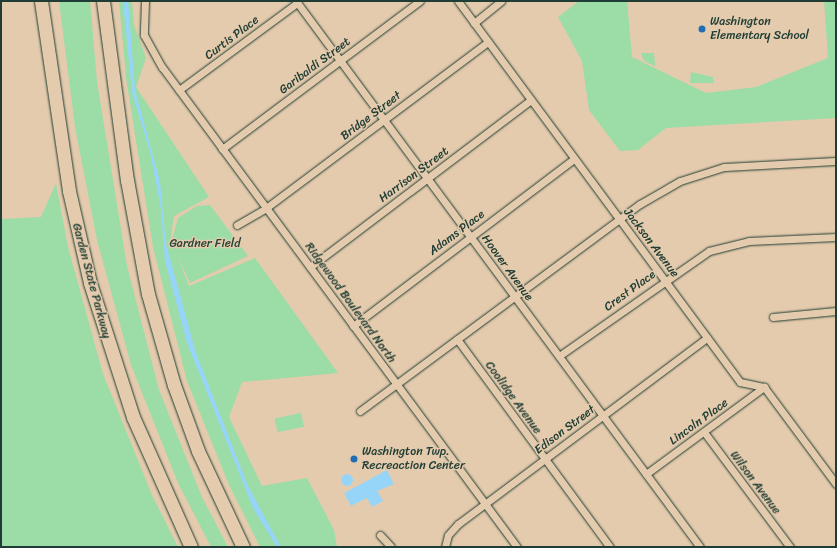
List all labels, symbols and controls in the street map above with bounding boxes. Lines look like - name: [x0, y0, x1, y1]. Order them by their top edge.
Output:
- street label: Curtis Place: [202, 13, 262, 63]
- place label: Washington Elementary School: [710, 15, 809, 43]
- marker: Washington Elementary School: [697, 24, 707, 34]
- street label: Garibaldi Street: [277, 35, 353, 97]
- street label: Bridge Street: [338, 88, 404, 144]
- street label: Harrison Street: [377, 144, 451, 206]
- street label: Jackson Avenue: [620, 206, 682, 280]
- street label: Adams Place: [426, 207, 488, 259]
- street label: Garden State Parkway: [69, 222, 113, 340]
- street label: Hoover Avenue: [478, 232, 536, 304]
- park label: Gardner Field: [169, 237, 241, 251]
- street label: Ridgewood Boulevard North: [302, 240, 398, 366]
- street label: Crest Place: [601, 267, 659, 315]
- street label: Coolidge Avenue: [482, 359, 544, 437]
- street label: Lincoln Place: [667, 396, 731, 448]
- street label: Edison Street: [532, 402, 598, 458]
- place label: Washington Twp. Recreaction Center: [362, 445, 465, 473]
- street label: Wilson Avenue: [727, 449, 783, 517]
- marker: Washington Twp. Recreaction Center: [349, 454, 359, 464]

